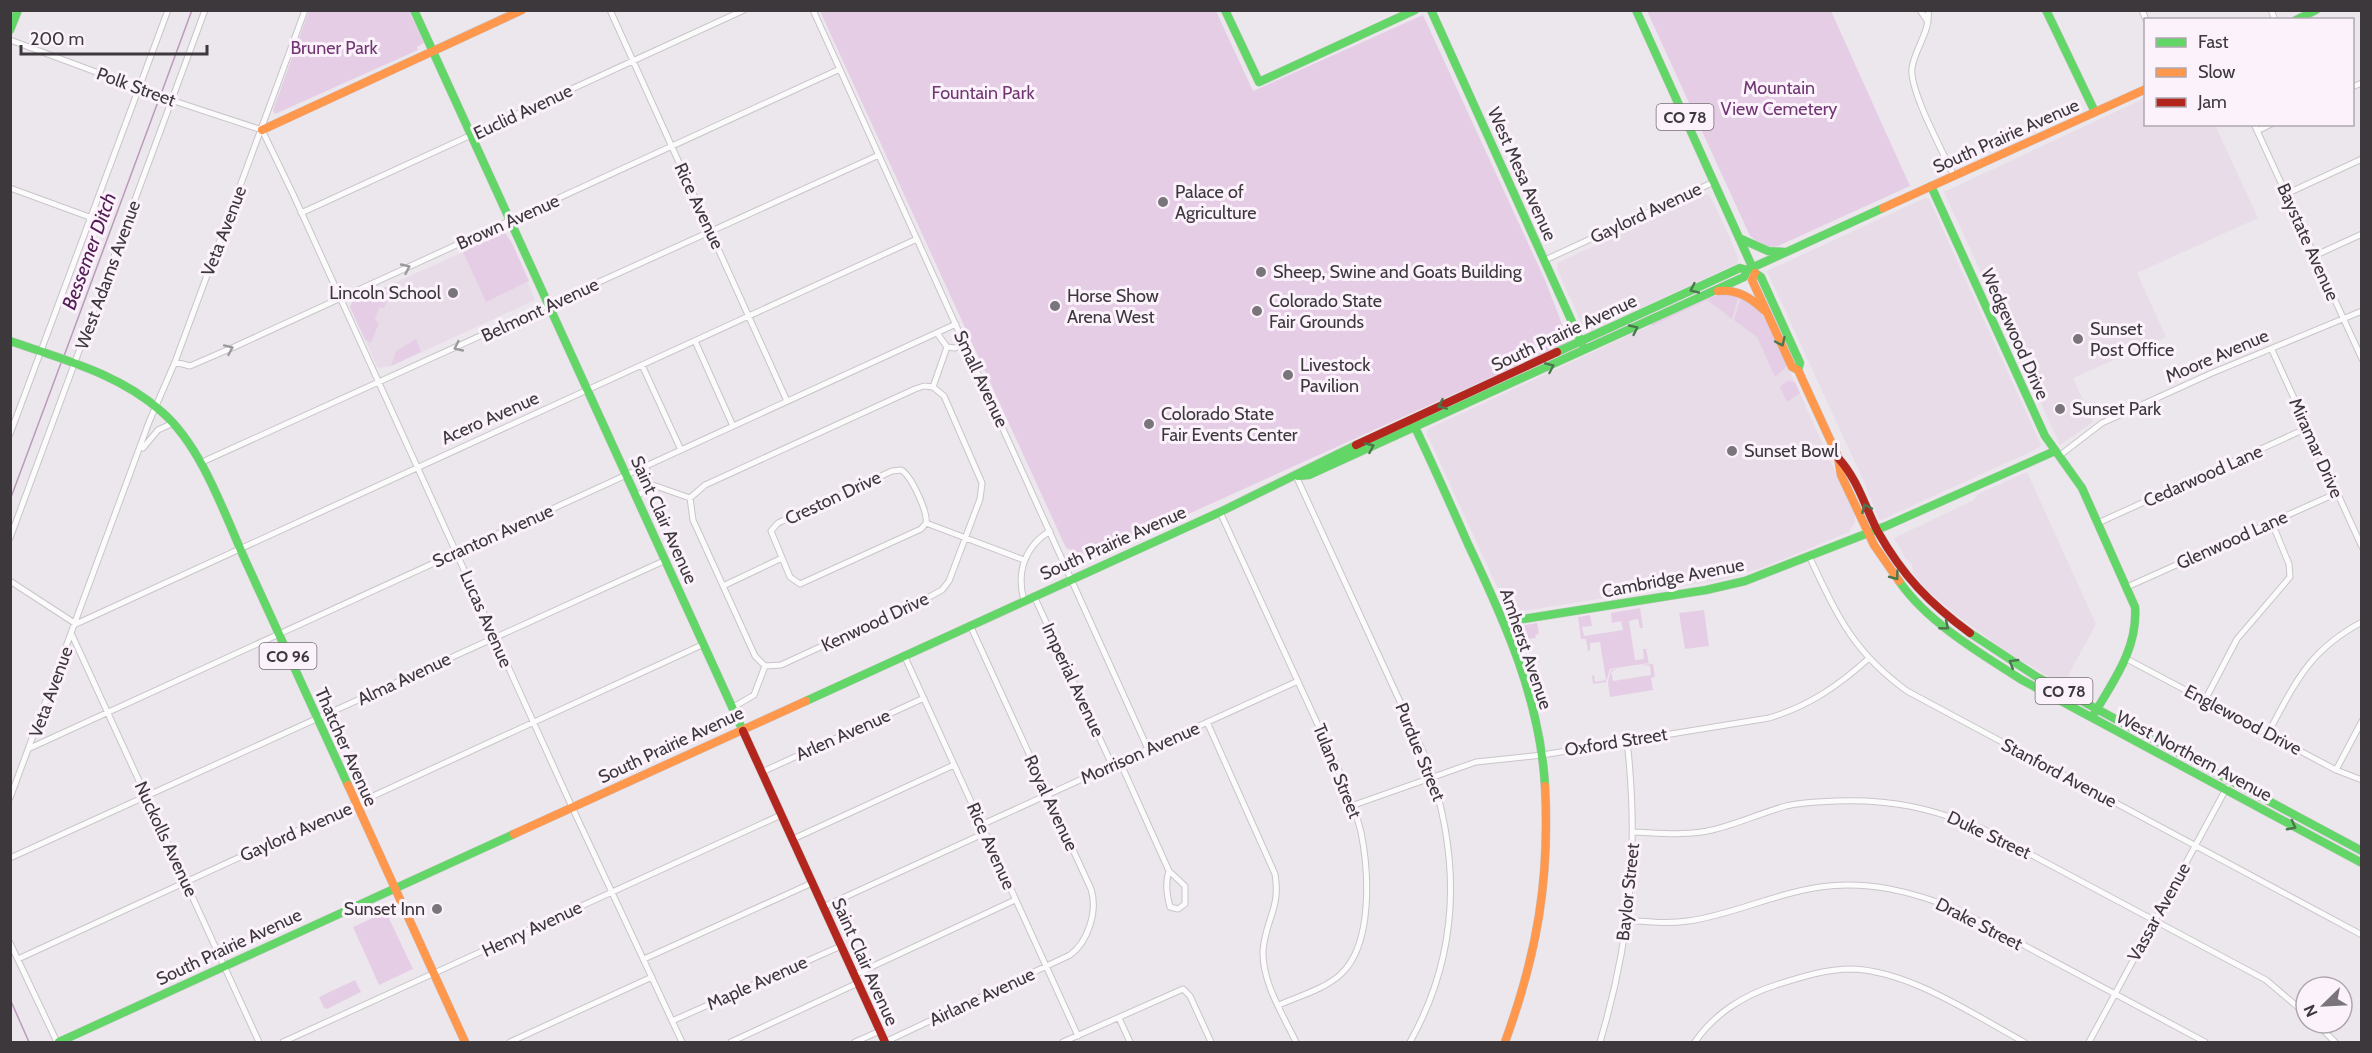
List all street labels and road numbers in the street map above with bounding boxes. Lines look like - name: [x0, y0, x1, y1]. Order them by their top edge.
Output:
- street label: Polk Street: [93, 63, 179, 111]
- street label: Euclid Avenue: [470, 80, 576, 144]
- street label: South Prairie Avenue: [1929, 94, 2083, 178]
- street label: West Mesa Avenue: [1483, 104, 1561, 244]
- road number: CO 78: [1656, 104, 1714, 130]
- street label: Rice Avenue: [669, 159, 729, 253]
- street label: Gaylord Avenue: [1587, 178, 1705, 248]
- street label: Baystate Avenue: [2272, 180, 2344, 304]
- street label: Veta Avenue: [197, 183, 251, 279]
- street label: Brown Avenue: [453, 190, 563, 254]
- street label: West Adams Avenue: [71, 197, 145, 353]
- street label: Wedgewood Drive: [1976, 265, 2054, 403]
- street label: Belmont Avenue: [478, 273, 602, 347]
- street label: South Prairie Avenue: [1488, 290, 1640, 376]
- street label: Moore Avenue: [2162, 324, 2272, 388]
- street label: Small Avenue: [949, 327, 1013, 431]
- street label: Acero Avenue: [438, 387, 542, 449]
- street label: Miramar Drive: [2284, 395, 2348, 501]
- street label: Cedarwood Lane: [2140, 440, 2266, 512]
- street label: Saint Clair Avenue: [626, 453, 702, 587]
- street label: Creston Drive: [781, 466, 885, 530]
- street label: Scranton Avenue: [429, 500, 557, 572]
- street label: South Prairie Avenue: [1036, 501, 1190, 585]
- street label: Glenwood Lane: [2173, 506, 2291, 574]
- street label: Cambridge Avenue: [1600, 553, 1746, 603]
- street label: Lucas Avenue: [455, 567, 517, 671]
- street label: Amherst Avenue: [1495, 586, 1557, 712]
- street label: Kenwood Drive: [818, 588, 932, 656]
- street label: Imperial Avenue: [1037, 620, 1109, 740]
- road number: CO 96: [260, 643, 316, 669]
- street label: Veta Avenue: [24, 644, 78, 740]
- street label: Alma Avenue: [354, 648, 454, 710]
- road number: CO 78: [2036, 678, 2092, 704]
- street label: Englewood Drive: [2181, 680, 2305, 760]
- street label: Thatcher Avenue: [310, 684, 382, 810]
- street label: Purdue Street: [1390, 700, 1450, 804]
- street label: South Prairie Avenue: [595, 702, 747, 788]
- street label: Arlen Avenue: [792, 704, 894, 766]
- street label: West Northern Avenue: [2112, 706, 2276, 806]
- street label: Morrison Avenue: [1077, 717, 1203, 789]
- street label: Tulane Street: [1308, 721, 1366, 821]
- street label: Oxford Street: [1563, 723, 1669, 761]
- street label: Stanford Avenue: [1998, 733, 2120, 813]
- street label: Royal Avenue: [1019, 752, 1083, 854]
- street label: Nuckolls Avenue: [130, 778, 202, 900]
- street label: Gaylord Avenue: [237, 798, 355, 866]
- street label: Rice Avenue: [962, 799, 1020, 893]
- street label: Duke Street: [1944, 806, 2034, 864]
- street label: Baylor Street: [1612, 842, 1644, 942]
- street label: Vassar Avenue: [2123, 859, 2195, 965]
- street label: Drake Street: [1932, 893, 2026, 955]
- street label: Saint Clair Avenue: [827, 895, 903, 1029]
- street label: Henry Avenue: [479, 896, 585, 962]
- street label: South Prairie Avenue: [153, 904, 305, 990]
- street label: Maple Avenue: [703, 951, 811, 1015]
- street label: Airlane Avenue: [926, 963, 1038, 1031]

